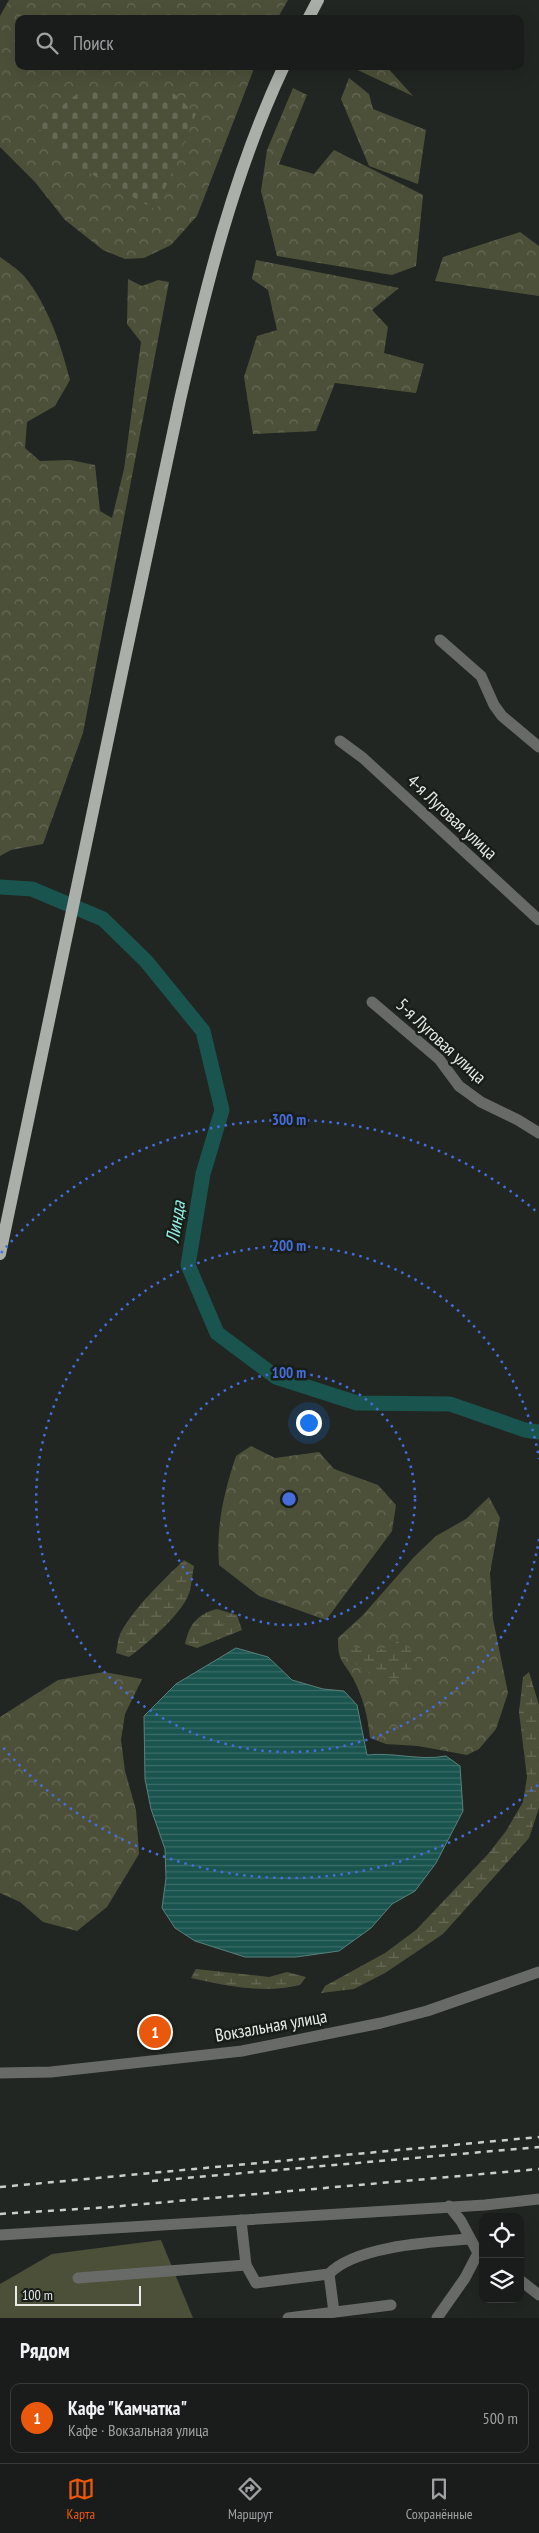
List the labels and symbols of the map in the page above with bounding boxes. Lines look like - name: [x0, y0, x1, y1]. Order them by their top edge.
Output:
- street label: 4-я Луговая улица: [402, 769, 502, 864]
- street label: 5-я Луговая улица: [391, 993, 491, 1088]
- text: 300 m: [272, 1110, 306, 1129]
- water label: Линда: [160, 1198, 190, 1246]
- text: 200 m: [272, 1236, 306, 1255]
- text: 100 m: [272, 1363, 306, 1382]
- your location: [296, 1410, 322, 1436]
- centre of rings: [280, 1490, 298, 1508]
- street label: Вокзальная улица: [213, 2004, 329, 2047]
- pin: 1: [139, 2013, 171, 2051]
- scale bar: [15, 2283, 141, 2306]

